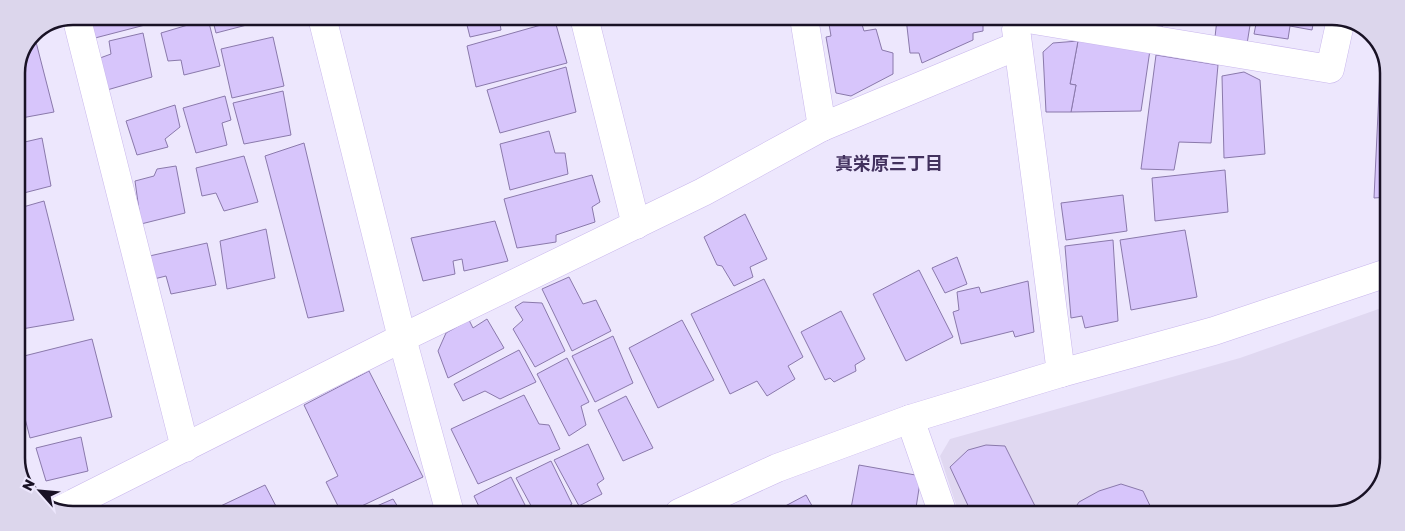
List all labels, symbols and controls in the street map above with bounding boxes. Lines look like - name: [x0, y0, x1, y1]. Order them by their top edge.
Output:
- district label: 真栄原三丁目: [835, 152, 943, 174]
- north arrow: [15, 466, 65, 516]
- text: N: [18, 476, 38, 493]

